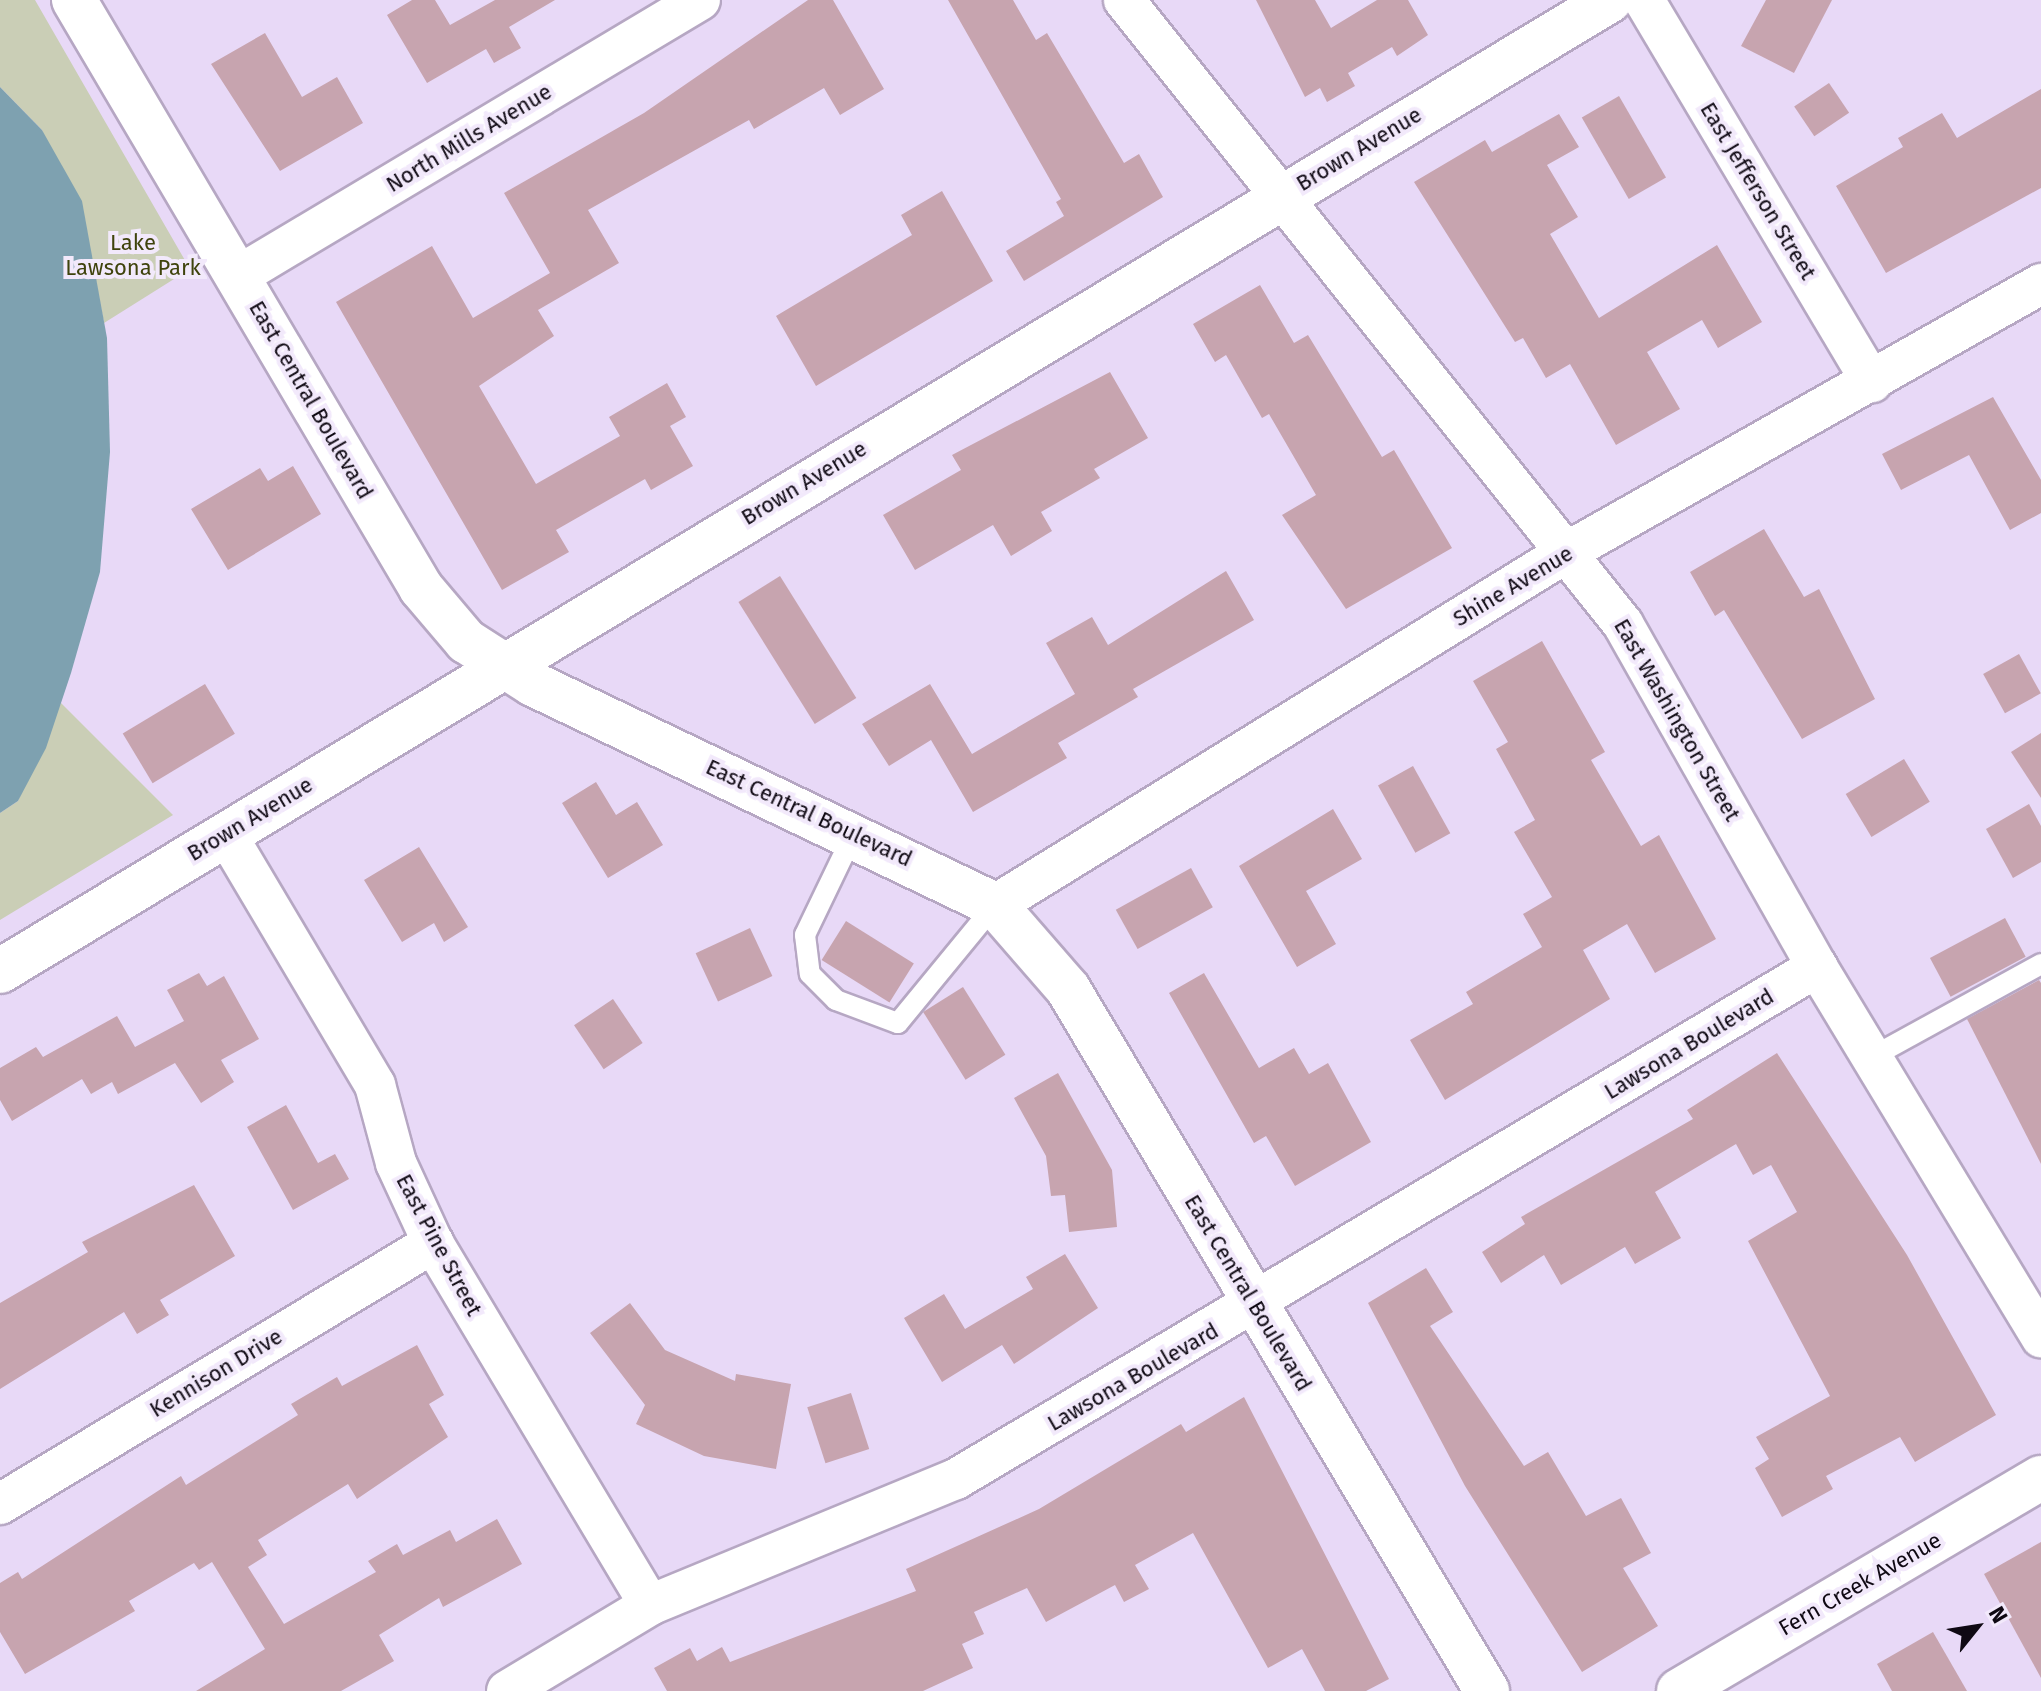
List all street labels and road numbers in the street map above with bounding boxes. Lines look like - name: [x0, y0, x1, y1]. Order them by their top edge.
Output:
- street label: North Mills Avenue: [381, 78, 557, 198]
- street label: East Jefferson Street: [1695, 98, 1821, 284]
- street label: Brown Avenue: [1292, 101, 1426, 197]
- street label: East Central Boulevard: [243, 296, 379, 504]
- street label: Brown Avenue: [737, 435, 871, 531]
- street label: Shine Avenue: [1448, 540, 1578, 632]
- street label: East Washington Street: [1608, 614, 1746, 826]
- street label: East Central Boulevard: [702, 754, 916, 872]
- street label: Brown Avenue: [183, 771, 317, 867]
- street label: Lawsona Boulevard: [1600, 983, 1778, 1105]
- street label: East Pine Street: [391, 1170, 487, 1320]
- street label: East Central Boulevard: [1179, 1190, 1317, 1396]
- street label: Lawsona Boulevard: [1043, 1317, 1223, 1437]
- street label: Kennison Drive: [145, 1323, 287, 1423]
- street label: Fern Creek Avenue: [1774, 1527, 1946, 1641]

